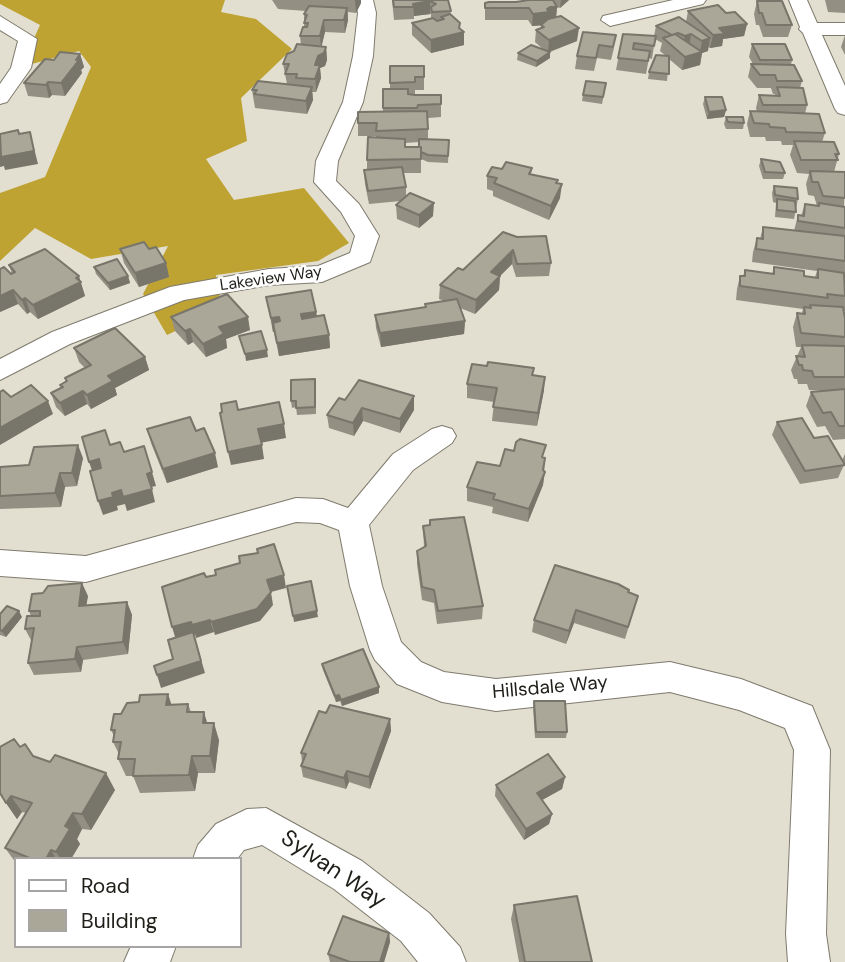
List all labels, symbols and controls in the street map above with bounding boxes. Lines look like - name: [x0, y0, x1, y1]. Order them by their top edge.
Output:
- street label: Lakeview Way: [219, 262, 323, 296]
- street label: Hillsdale Way: [491, 672, 609, 704]
- street label: Sylvan Way: [275, 825, 391, 915]
- legend: [14, 857, 242, 948]
- text: Road: [81, 872, 130, 900]
- text: Building: [81, 907, 157, 935]

